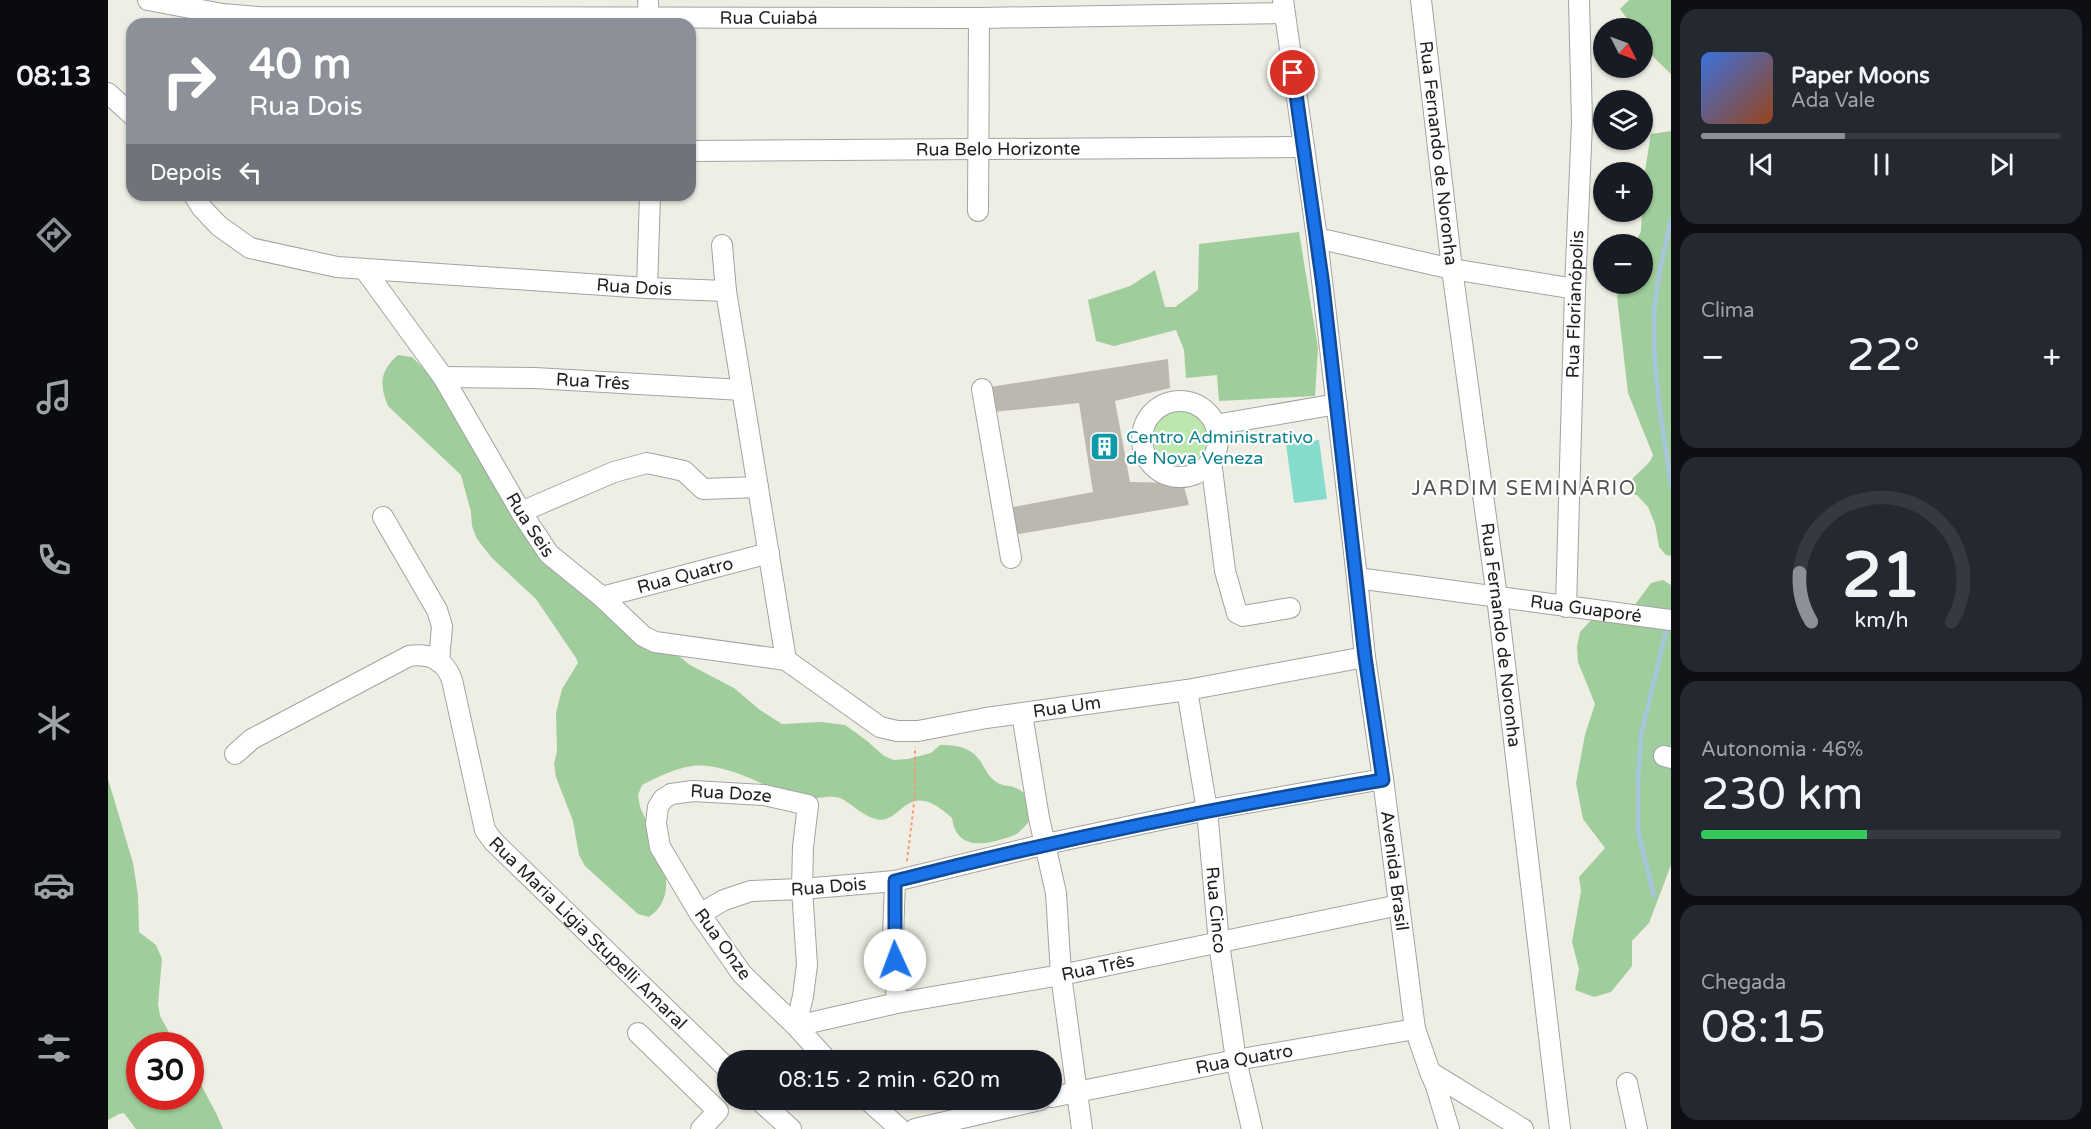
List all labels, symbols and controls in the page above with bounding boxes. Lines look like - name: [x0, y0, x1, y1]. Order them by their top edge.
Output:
- street label: Rua Cuiabá: [720, 7, 818, 29]
- north arrow: [1593, 18, 1653, 78]
- map controls: [1593, 18, 1653, 294]
- text: 40 m: [249, 39, 351, 90]
- street label: Rua Fernando de Noronha: [1415, 39, 1462, 267]
- icon: right: [150, 42, 228, 120]
- pin: [1267, 47, 1318, 98]
- icon: arrive: [1276, 56, 1309, 89]
- text: 08:13: [17, 60, 91, 93]
- text: Paper Moons: [1791, 63, 1930, 89]
- text: Ada Vale: [1791, 89, 1875, 113]
- text: Rua Dois: [249, 90, 363, 123]
- button: layers: [1593, 90, 1653, 150]
- street label: Rua Belo Horizonte: [916, 137, 1080, 161]
- icon: previous: [1745, 148, 1778, 181]
- icon: pause: [1865, 148, 1898, 181]
- icon: next: [1985, 148, 2018, 181]
- icon: left: [234, 156, 267, 189]
- text: Depois: [150, 160, 222, 186]
- button: +: [1593, 162, 1653, 222]
- icon: directions: [33, 214, 75, 256]
- street label: Rua Florianópolis: [1561, 230, 1588, 379]
- button: −: [1593, 234, 1653, 294]
- street label: Rua Dois: [596, 274, 673, 300]
- text: Clima: [1701, 299, 1754, 323]
- text: 22°: [1847, 329, 1920, 383]
- text: −: [1701, 338, 1725, 377]
- text: +: [2042, 338, 2061, 377]
- street label: Rua Três: [555, 368, 630, 394]
- icon: music: [33, 376, 75, 418]
- place label: Centro Administrativo de Nova Veneza: [1126, 426, 1313, 469]
- building icon: Centro Administrativo de Nova Veneza: [1089, 431, 1121, 463]
- district label: JARDIM SEMINÁRIO: [1412, 476, 1636, 501]
- street label: Rua Seis: [501, 488, 559, 562]
- street label: Rua Fernando de Noronha: [1476, 521, 1526, 748]
- icon: phone: [33, 539, 75, 581]
- text: 21: [1842, 539, 1920, 614]
- street label: Rua Quatro: [635, 552, 736, 598]
- street label: Rua Guaporé: [1529, 590, 1643, 627]
- text: km/h: [1854, 607, 1908, 633]
- street label: Rua Um: [1031, 691, 1102, 722]
- icon: climate: [33, 702, 75, 744]
- text: Autonomia · 46%: [1701, 738, 1863, 762]
- text: 230 km: [1701, 768, 1863, 822]
- street label: Rua Doze: [690, 780, 774, 808]
- street label: Avenida Brasil: [1376, 809, 1413, 932]
- street label: Rua Maria Ligia Stupelli Amaral: [484, 832, 692, 1034]
- icon: car: [33, 864, 75, 906]
- street label: Rua Cinco: [1201, 866, 1231, 955]
- street label: Rua Dois: [790, 872, 867, 900]
- street label: Rua Onze: [690, 904, 756, 984]
- position arrow: [863, 928, 927, 992]
- street label: Rua Três: [1059, 949, 1136, 986]
- text: Chegada: [1701, 971, 1786, 995]
- text: 08:15: [1701, 1001, 1826, 1055]
- icon: filters: [33, 1027, 75, 1069]
- speed limit sign: 30: [126, 1032, 204, 1110]
- street label: Rua Quatro: [1194, 1039, 1295, 1079]
- text: 08:15 · 2 min · 620 m: [779, 1067, 1000, 1093]

